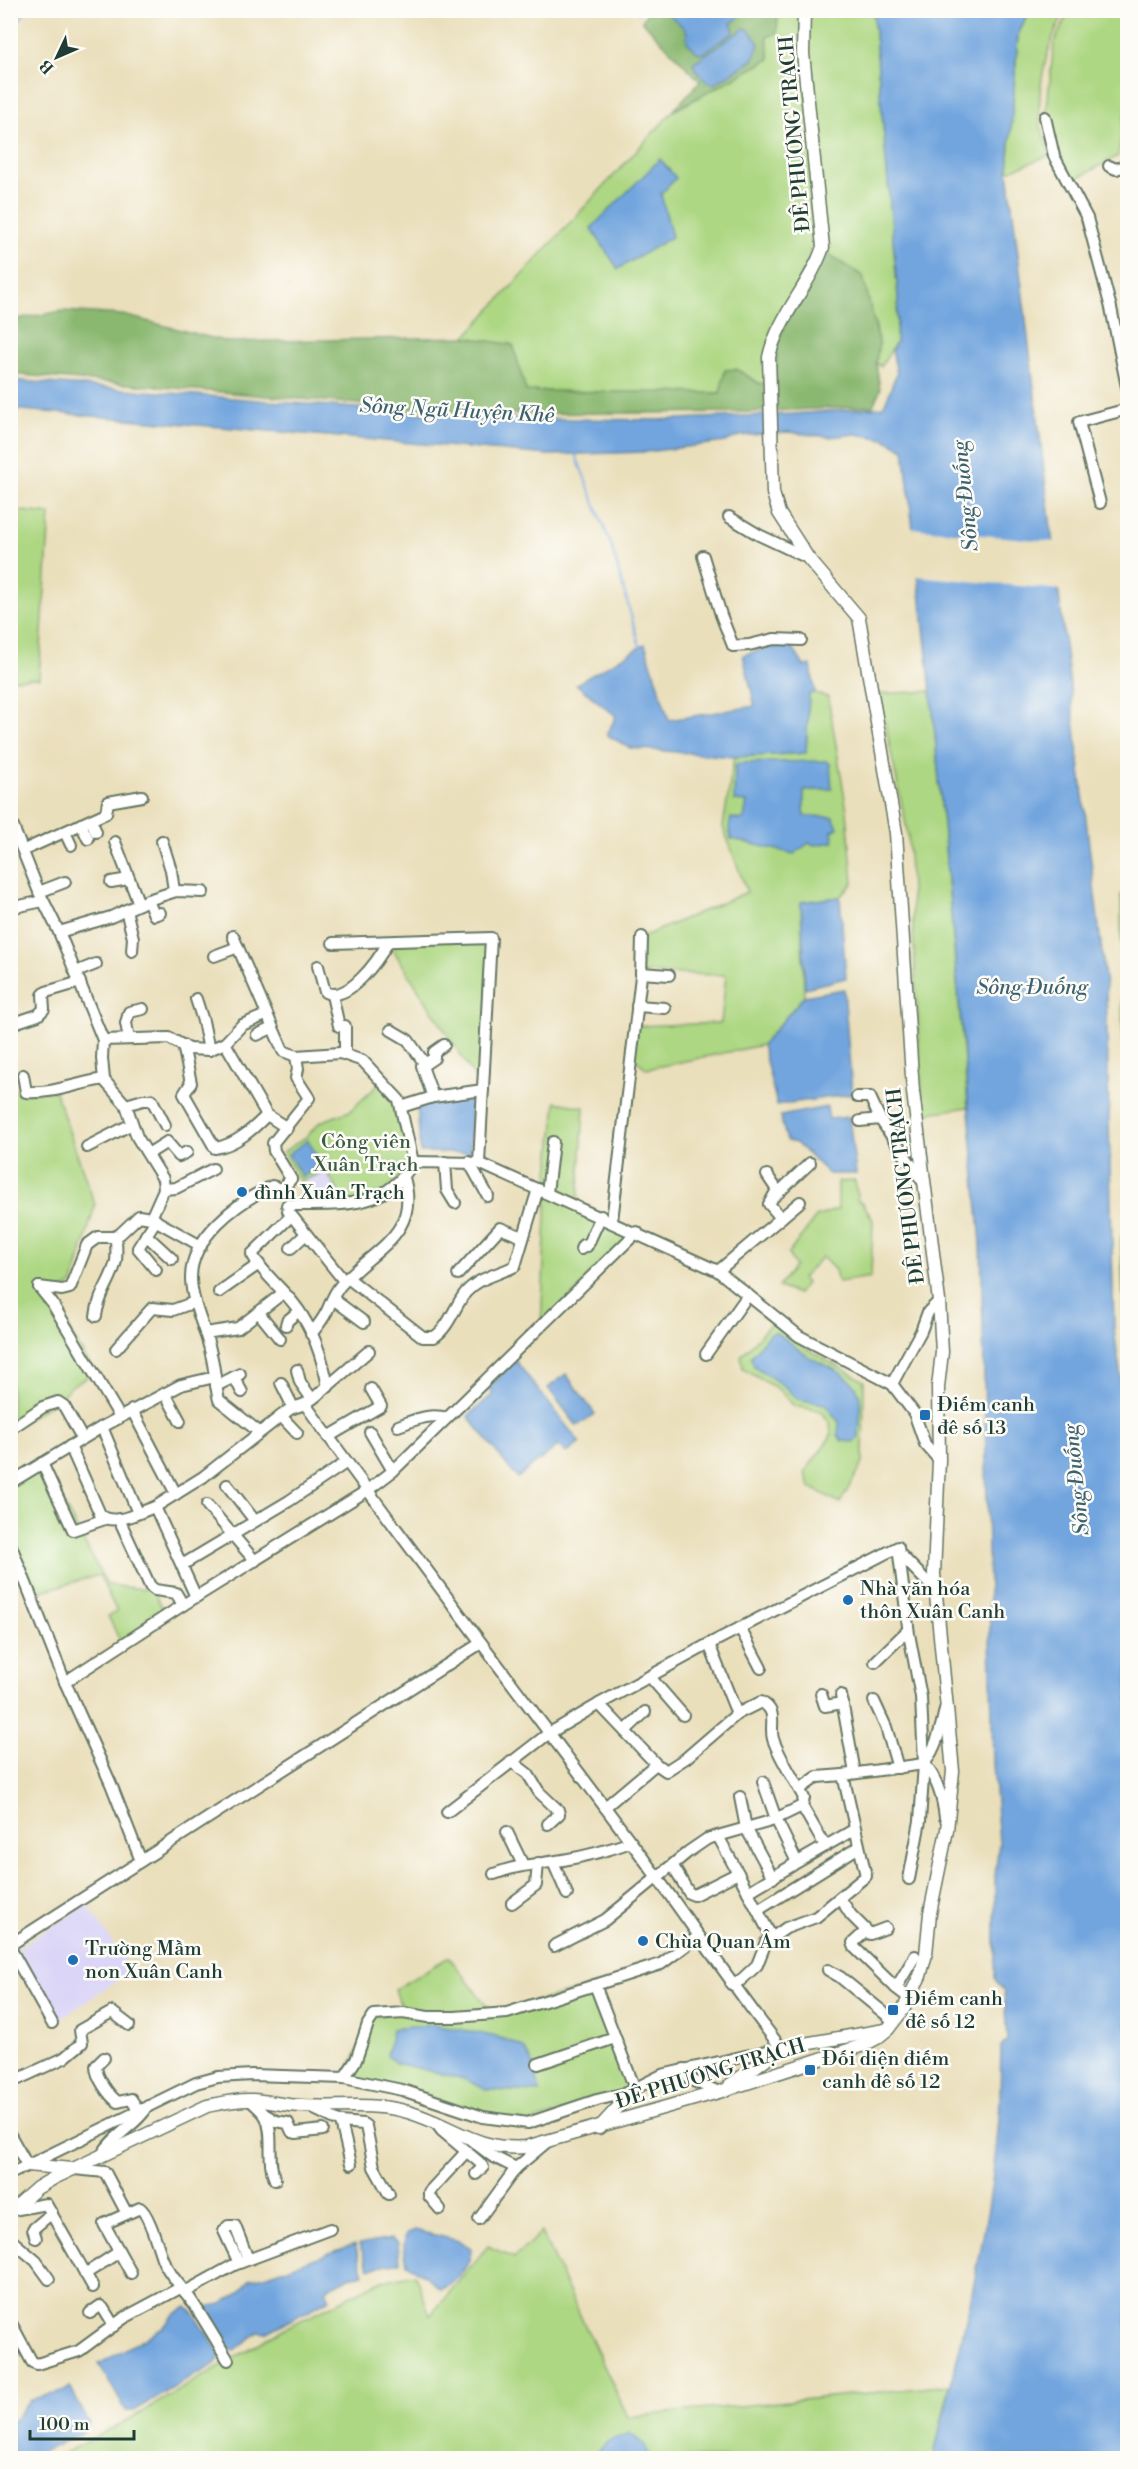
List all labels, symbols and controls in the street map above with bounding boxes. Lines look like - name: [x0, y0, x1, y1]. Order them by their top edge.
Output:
- north arrow: [27, 27, 87, 87]
- street label: ĐÊ PHƯƠNG TRẠCH: [773, 35, 817, 233]
- text: B: [36, 55, 58, 78]
- water label: Sông Ngũ Huyện Khê: [359, 393, 555, 429]
- water label: Sông Đuống: [947, 438, 985, 553]
- water label: Sông Đuống: [976, 975, 1089, 1001]
- street label: ĐÊ PHƯƠNG TRẠCH: [881, 1087, 931, 1285]
- park label: Công viên Xuân Trạch: [313, 1130, 418, 1178]
- place label: đình Xuân Trạch: [254, 1181, 405, 1206]
- marker: đình Xuân Trạch: [235, 1185, 249, 1199]
- place label: Điếm canh đê số 13: [937, 1393, 1035, 1441]
- marker: Điếm canh đê số 13: [918, 1408, 932, 1422]
- water label: Sông Đuống: [1058, 1422, 1096, 1537]
- place label: Nhà văn hóa thôn Xuân Canh: [860, 1577, 1005, 1625]
- marker: Nhà văn hóa thôn Xuân Canh: [841, 1593, 855, 1607]
- place label: Chùa Quan Âm: [655, 1929, 791, 1955]
- marker: Chùa Quan Âm: [636, 1934, 650, 1948]
- place label: Trường Mầm non Xuân Canh: [85, 1937, 223, 1985]
- marker: Trường Mầm non Xuân Canh: [66, 1953, 80, 1967]
- place label: Điếm canh đê số 12: [905, 1987, 1003, 2035]
- marker: Điếm canh đê số 12: [886, 2003, 900, 2017]
- street label: ĐÊ PHƯƠNG TRẠCH: [612, 2033, 808, 2115]
- place label: Đối diện điếm canh đê số 12: [822, 2047, 950, 2095]
- marker: Đối diện điếm canh đê số 12: [803, 2063, 817, 2077]
- scale bar: [30, 2403, 134, 2441]
- text: 100 m: [39, 2413, 90, 2436]

